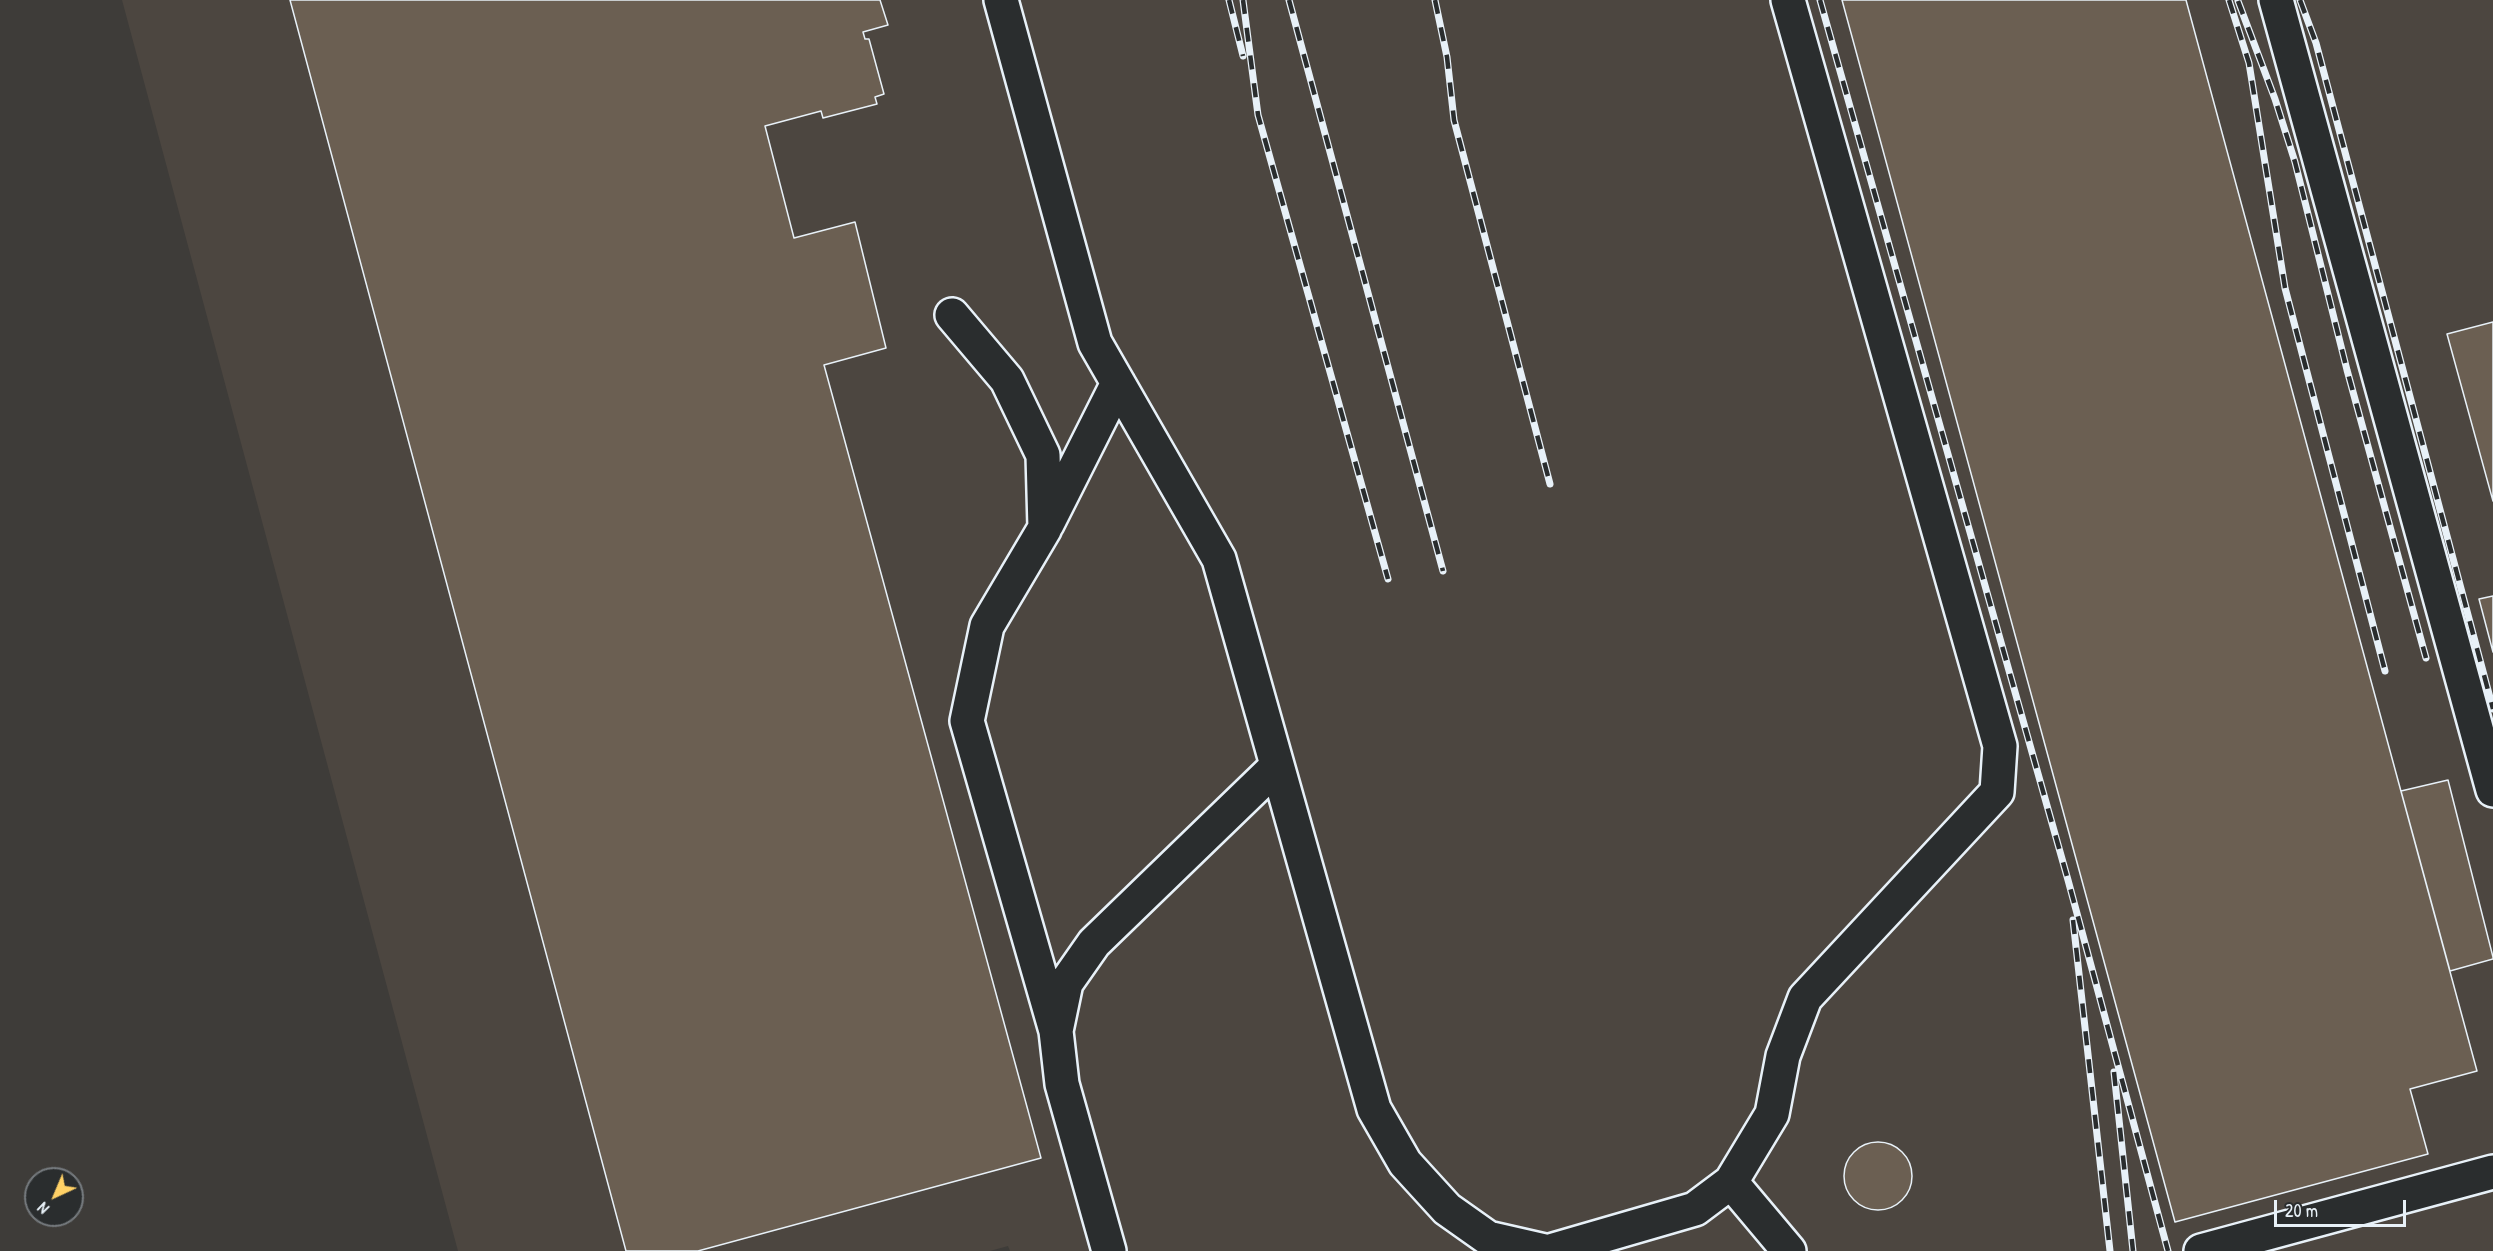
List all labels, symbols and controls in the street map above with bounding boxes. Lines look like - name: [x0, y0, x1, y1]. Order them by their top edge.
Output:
- north arrow: [24, 1167, 84, 1227]
- scale bar: [2277, 1188, 2409, 1226]
- text: N: [32, 1198, 54, 1219]
- text: 20 m: [2285, 1198, 2318, 1223]

